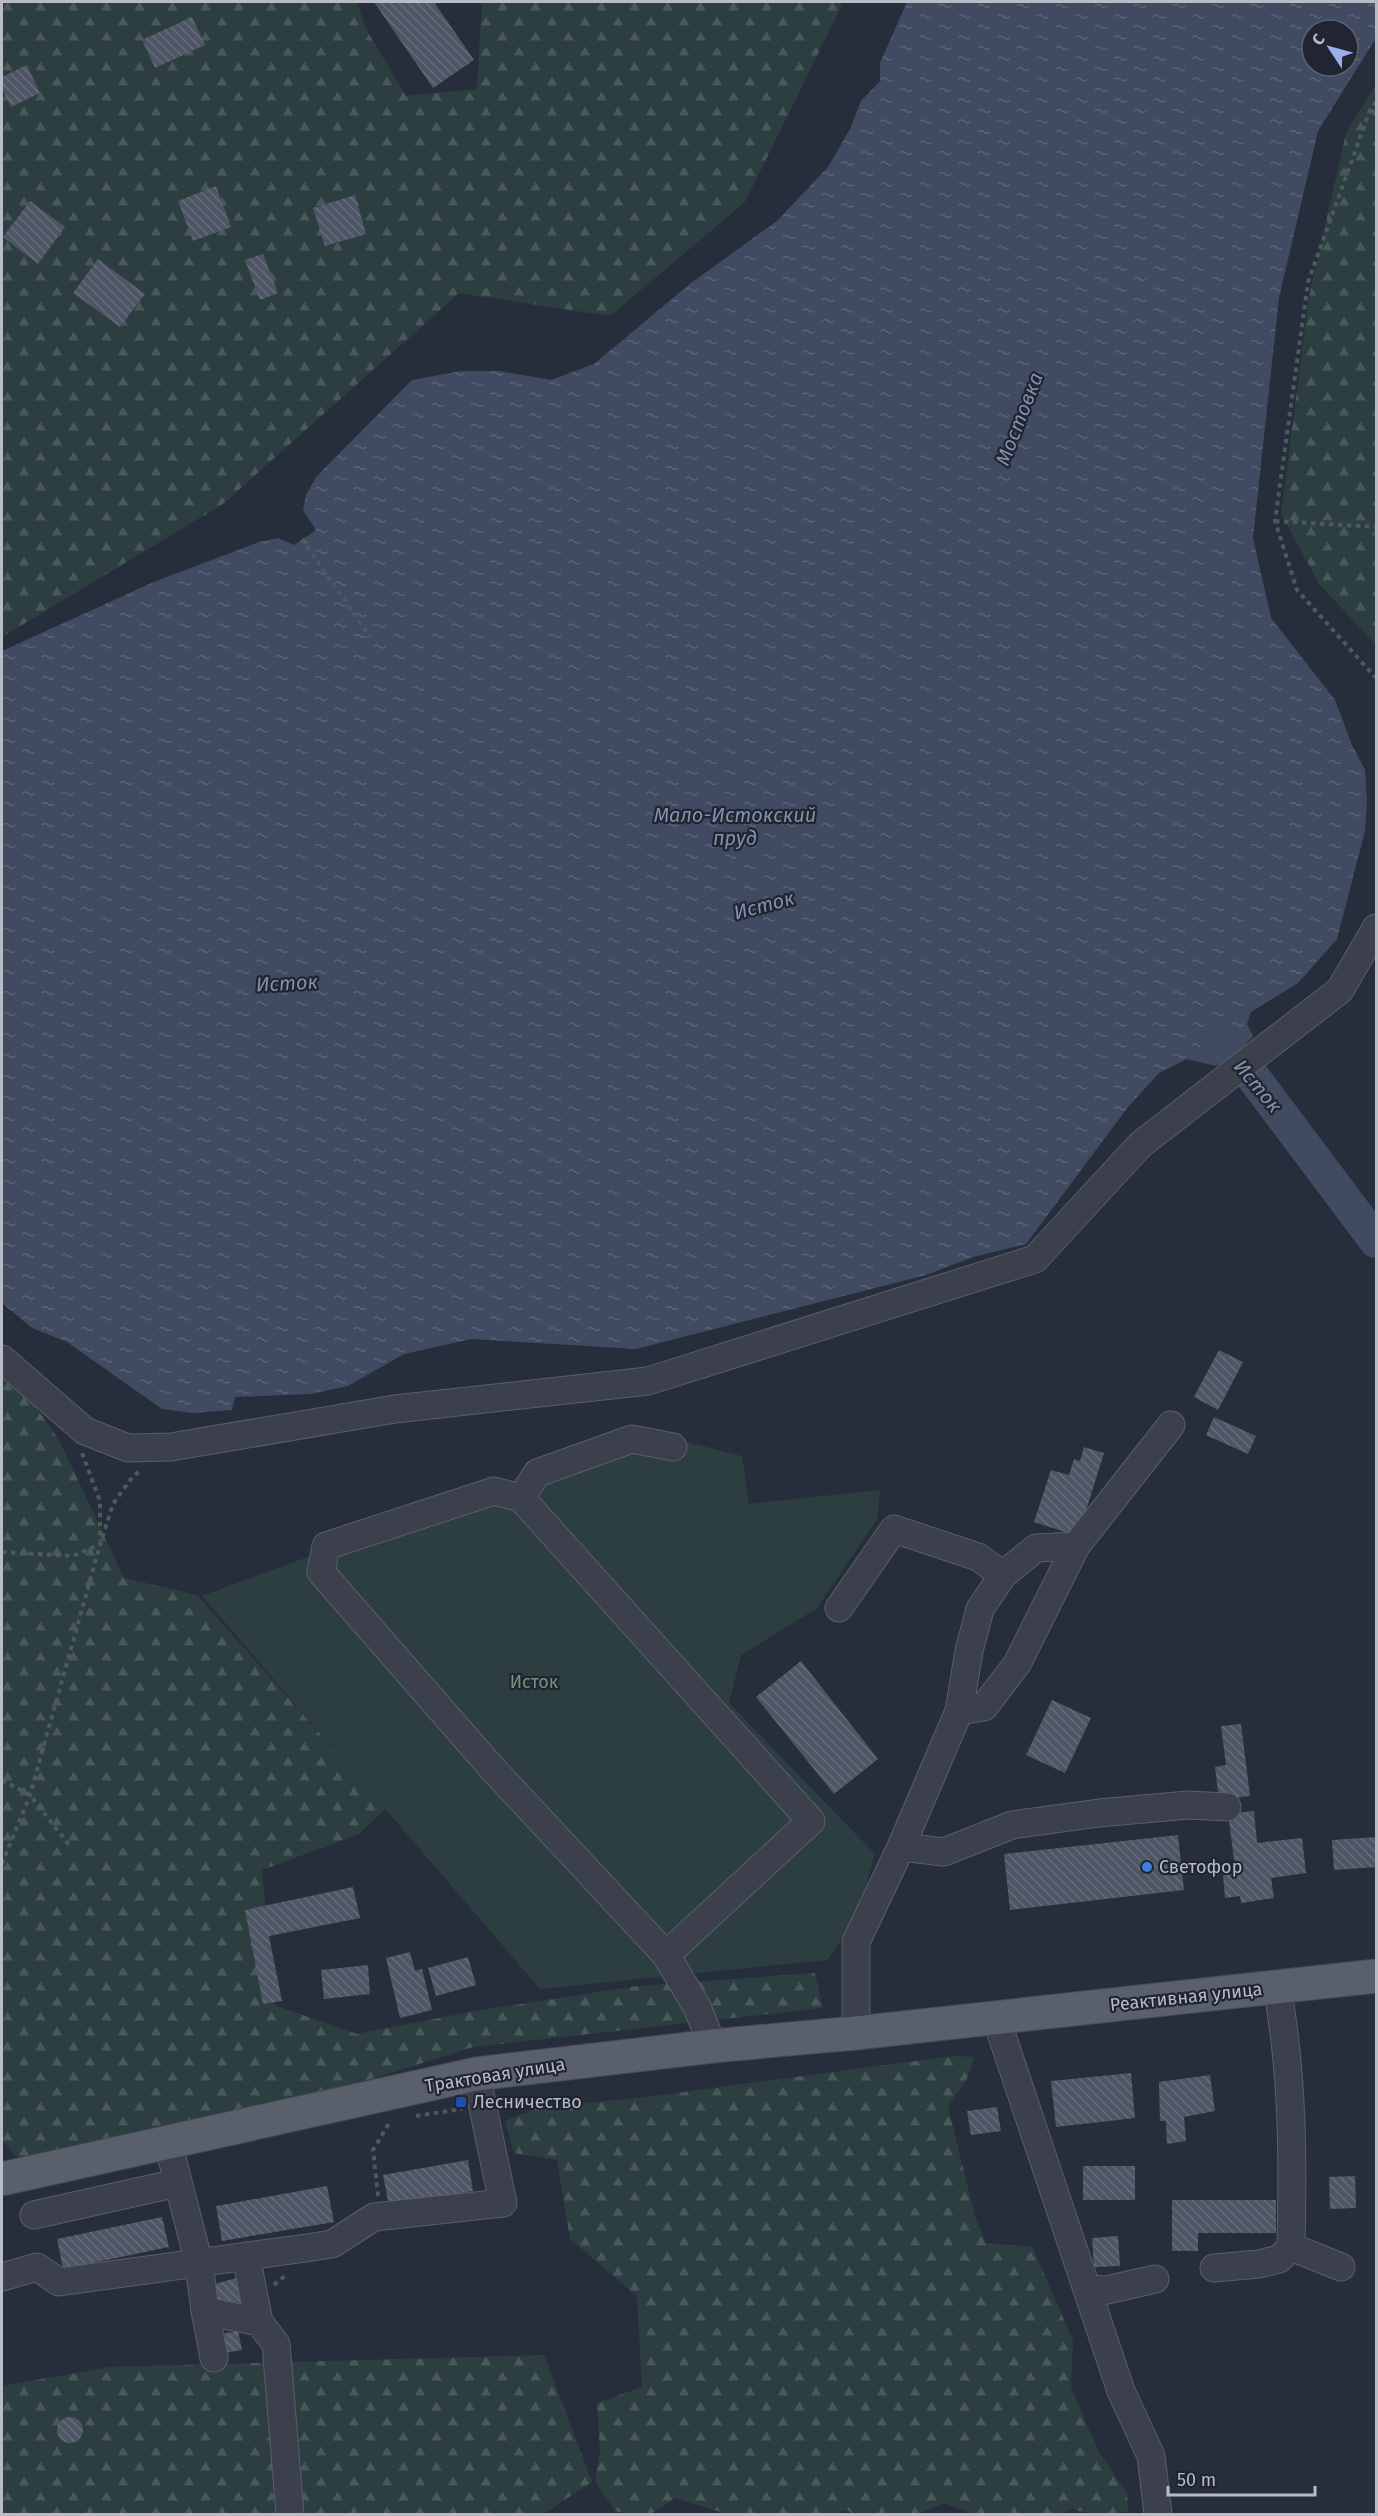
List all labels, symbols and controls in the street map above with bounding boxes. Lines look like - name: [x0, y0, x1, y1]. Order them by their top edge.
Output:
- north arrow: [1300, 18, 1360, 78]
- text: С: [1308, 30, 1329, 49]
- water label: Мостовка: [990, 369, 1048, 469]
- water label: Мало-Истокский пруд: [654, 803, 816, 850]
- water label: Исток: [731, 885, 797, 925]
- water label: Исток: [255, 969, 319, 997]
- water label: Исток: [1229, 1054, 1287, 1118]
- park label: Исток: [510, 1671, 559, 1693]
- place label: Светофор: [1159, 1856, 1242, 1878]
- marker: Светофор: [1140, 1860, 1154, 1874]
- street label: Реактивная улица: [1109, 1978, 1263, 2016]
- street label: Трактовая улица: [423, 2053, 567, 2097]
- place label: Лесничество: [473, 2091, 582, 2113]
- marker: Лесничество: [454, 2095, 468, 2109]
- scale bar: [1168, 2459, 1315, 2497]
- text: 50 m: [1177, 2469, 1216, 2491]

